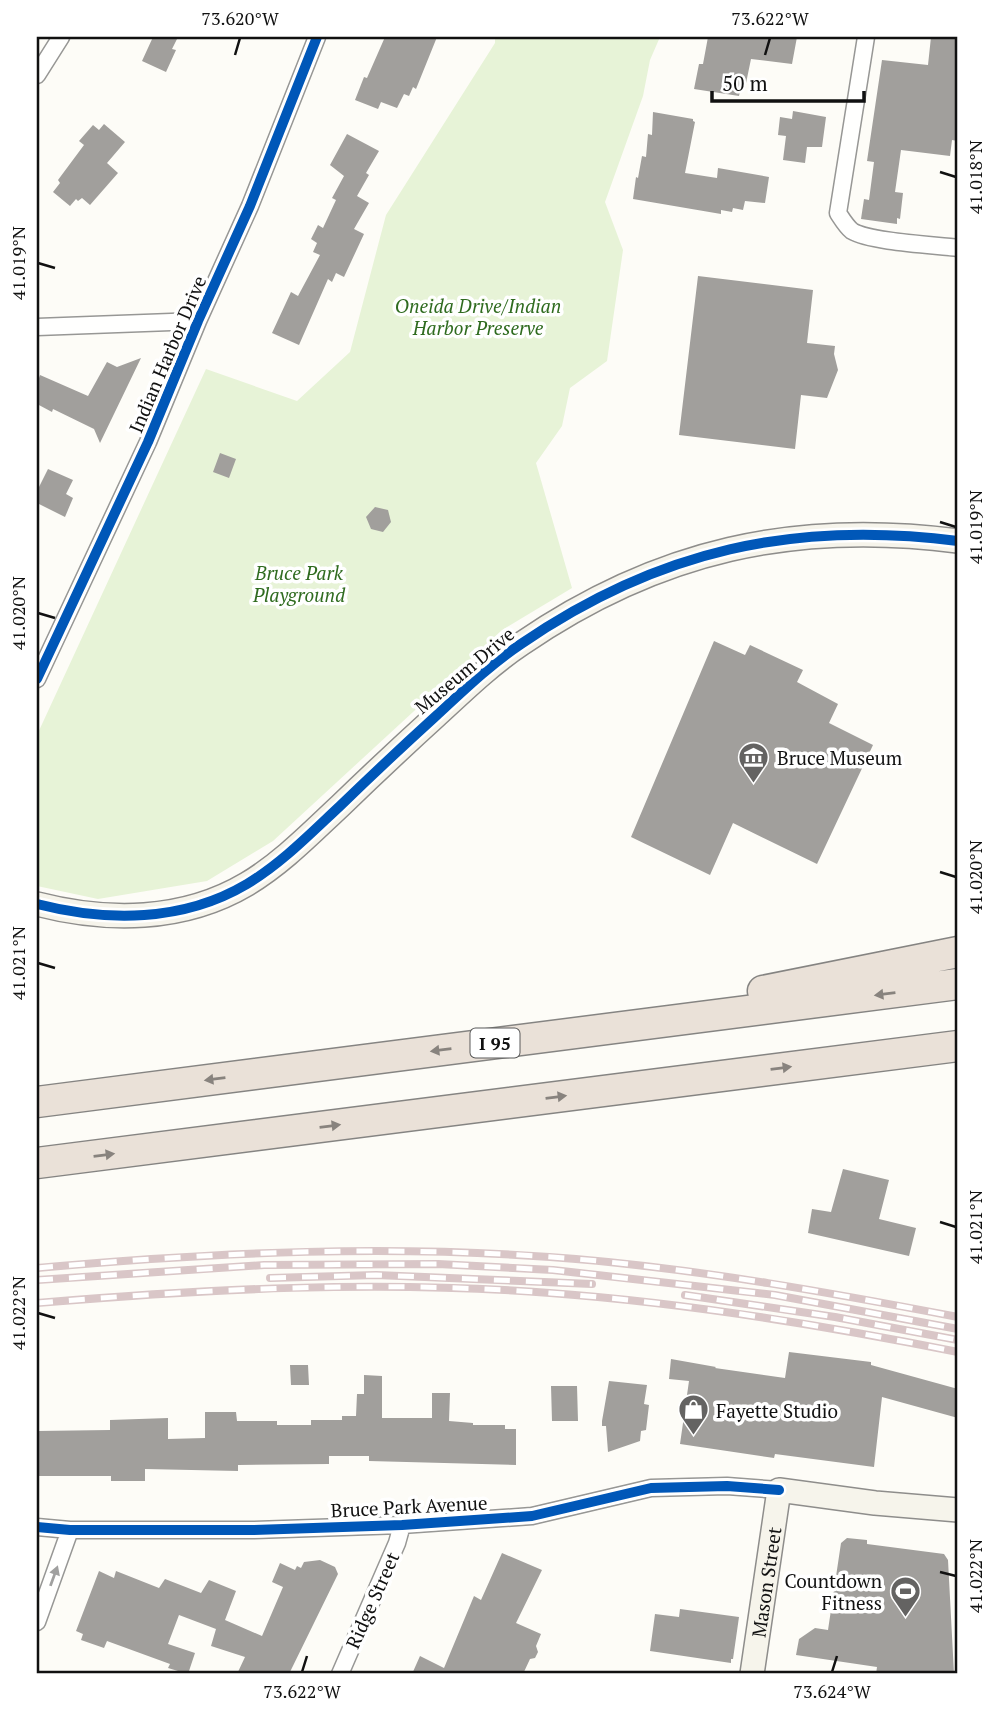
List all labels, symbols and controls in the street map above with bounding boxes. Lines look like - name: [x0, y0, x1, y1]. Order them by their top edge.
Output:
- text: 73.620°W: [201, 6, 279, 30]
- text: 73.622°W: [731, 6, 809, 30]
- scale bar: [712, 60, 864, 104]
- text: 50 m: [722, 69, 768, 97]
- text: 41.018°N: [963, 140, 987, 214]
- text: 41.019°N: [6, 226, 30, 300]
- street label: Indian Harbor Drive: [123, 272, 211, 436]
- park label: Oneida Drive/Indian Harbor Preserve: [395, 293, 561, 340]
- text: 41.019°N: [963, 490, 987, 564]
- park label: Bruce Park Playground: [252, 560, 346, 607]
- text: 41.020°N: [6, 576, 30, 650]
- street label: Museum Drive: [409, 621, 519, 719]
- museum icon: Bruce Museum: [737, 740, 771, 784]
- place label: Bruce Museum: [777, 745, 903, 770]
- text: 41.020°N: [963, 840, 987, 914]
- text: 41.021°N: [6, 926, 30, 1000]
- one-way arrow: [874, 988, 896, 999]
- road number: I 95: [470, 1028, 520, 1058]
- one-way arrow: [430, 1045, 452, 1056]
- one-way arrow: [771, 1063, 793, 1074]
- one-way arrow: [204, 1073, 226, 1084]
- one-way arrow: [545, 1091, 567, 1102]
- one-way arrow: [319, 1120, 341, 1131]
- one-way arrow: [94, 1149, 116, 1160]
- text: 41.021°N: [963, 1190, 987, 1264]
- text: 41.022°N: [6, 1276, 30, 1350]
- shop icon: Fayette Studio: [676, 1393, 710, 1437]
- place label: Fayette Studio: [716, 1398, 838, 1423]
- street label: Bruce Park Avenue: [330, 1489, 488, 1523]
- street label: Mason Street: [745, 1525, 786, 1639]
- text: 41.022°N: [963, 1539, 987, 1613]
- street label: Ridge Street: [340, 1548, 404, 1652]
- one-way arrow: [48, 1565, 59, 1586]
- place label: Countdown Fitness: [785, 1568, 882, 1615]
- sports icon: Countdown Fitness: [888, 1574, 922, 1618]
- text: 73.622°W: [263, 1679, 341, 1703]
- text: 73.624°W: [793, 1679, 871, 1703]

